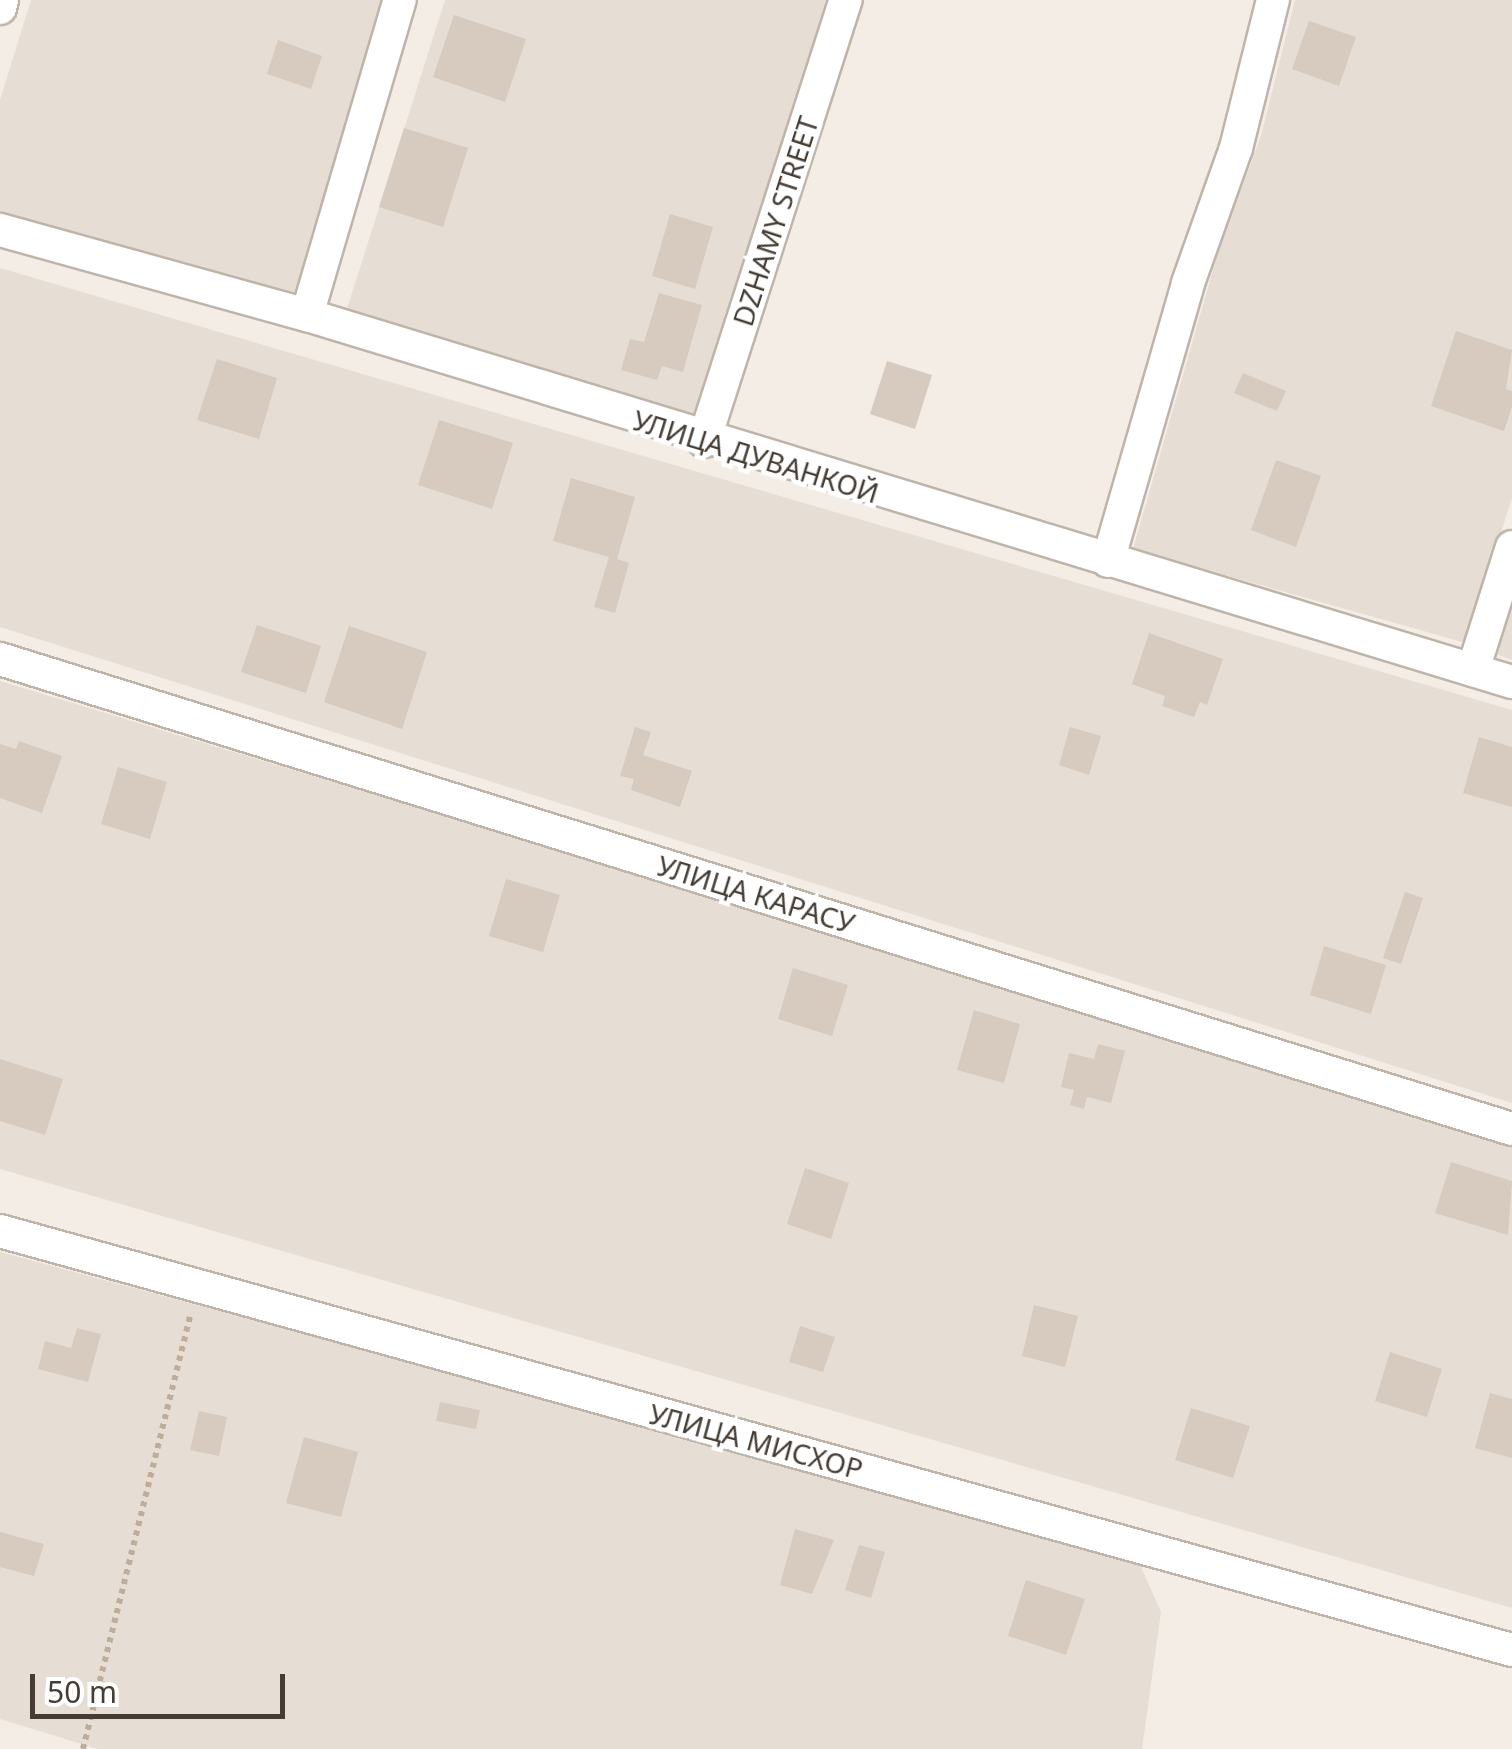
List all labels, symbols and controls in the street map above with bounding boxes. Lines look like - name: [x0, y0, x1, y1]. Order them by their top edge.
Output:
- street label: DZHAMY STREET: [725, 112, 825, 330]
- street label: УЛИЦА ДУВАНКОЙ: [629, 403, 883, 509]
- street label: УЛИЦА КАРАСУ: [653, 848, 859, 940]
- street label: УЛИЦА МИСХОР: [645, 1396, 867, 1486]
- scale bar: [35, 1654, 290, 1716]
- text: 50 m: [47, 1671, 117, 1712]

